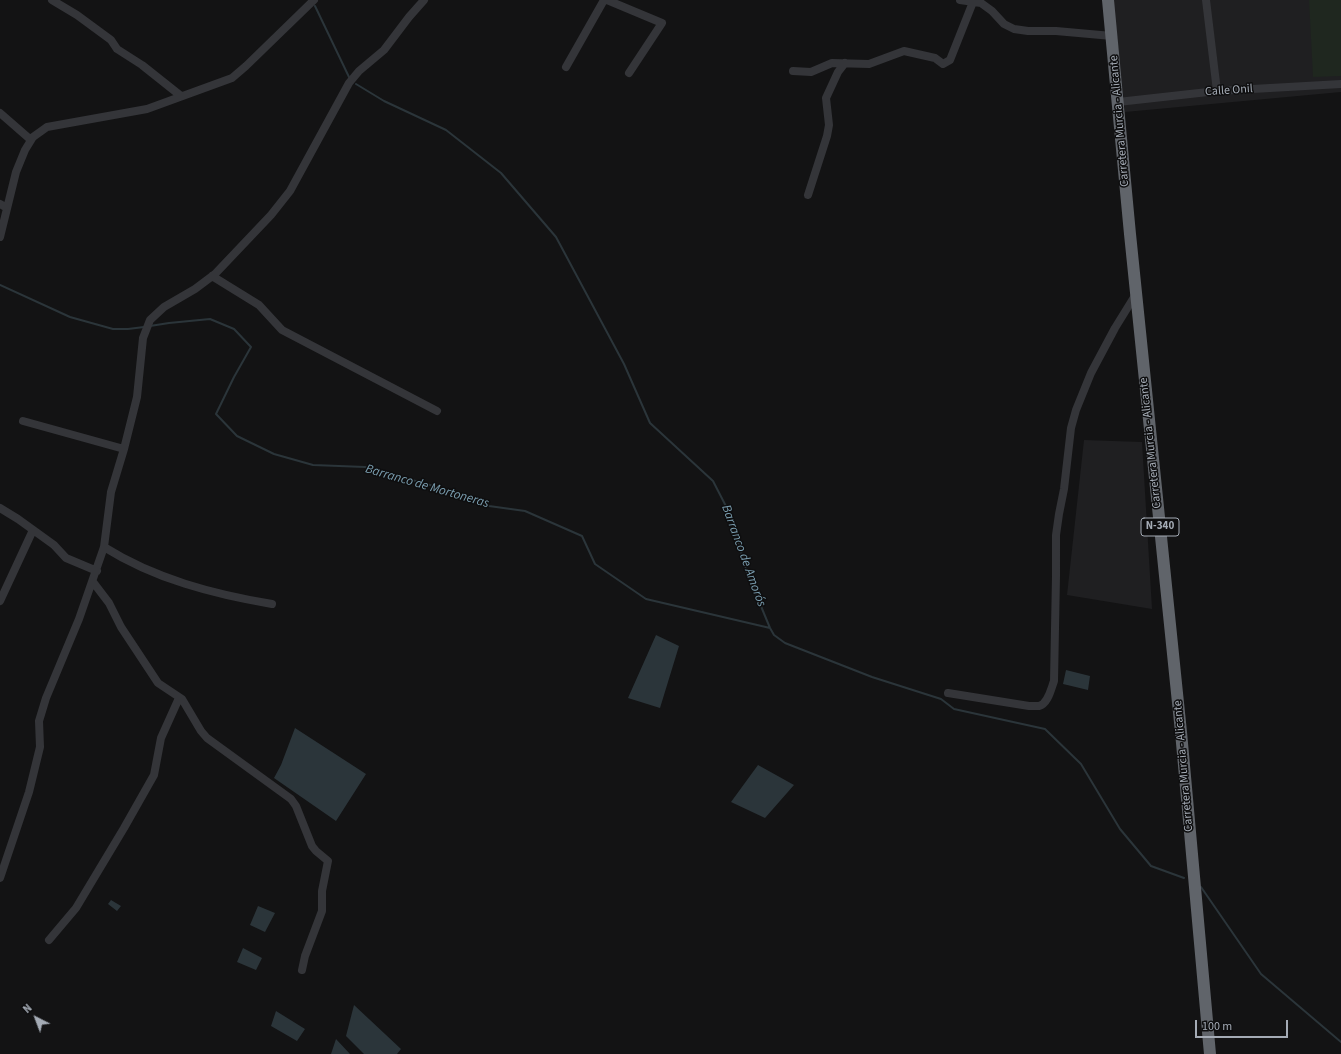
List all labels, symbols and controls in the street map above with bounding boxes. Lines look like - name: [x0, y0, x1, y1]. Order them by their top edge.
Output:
- street label: Carretera Murcia - Alicante: [1107, 55, 1133, 187]
- street label: Calle Onil: [1205, 82, 1253, 100]
- street label: Carretera Murcia - Alicante: [1137, 377, 1165, 509]
- water label: Barranco de Mortoneras: [363, 462, 491, 512]
- water label: Barranco de Amorós: [717, 503, 769, 609]
- road number: N-340: [1141, 518, 1179, 536]
- street label: Carretera Murcia - Alicante: [1171, 700, 1197, 832]
- north arrow: [16, 998, 56, 1038]
- text: N: [20, 1001, 35, 1017]
- scale bar: [1197, 1012, 1290, 1038]
- text: 100 m: [1202, 1018, 1232, 1035]

